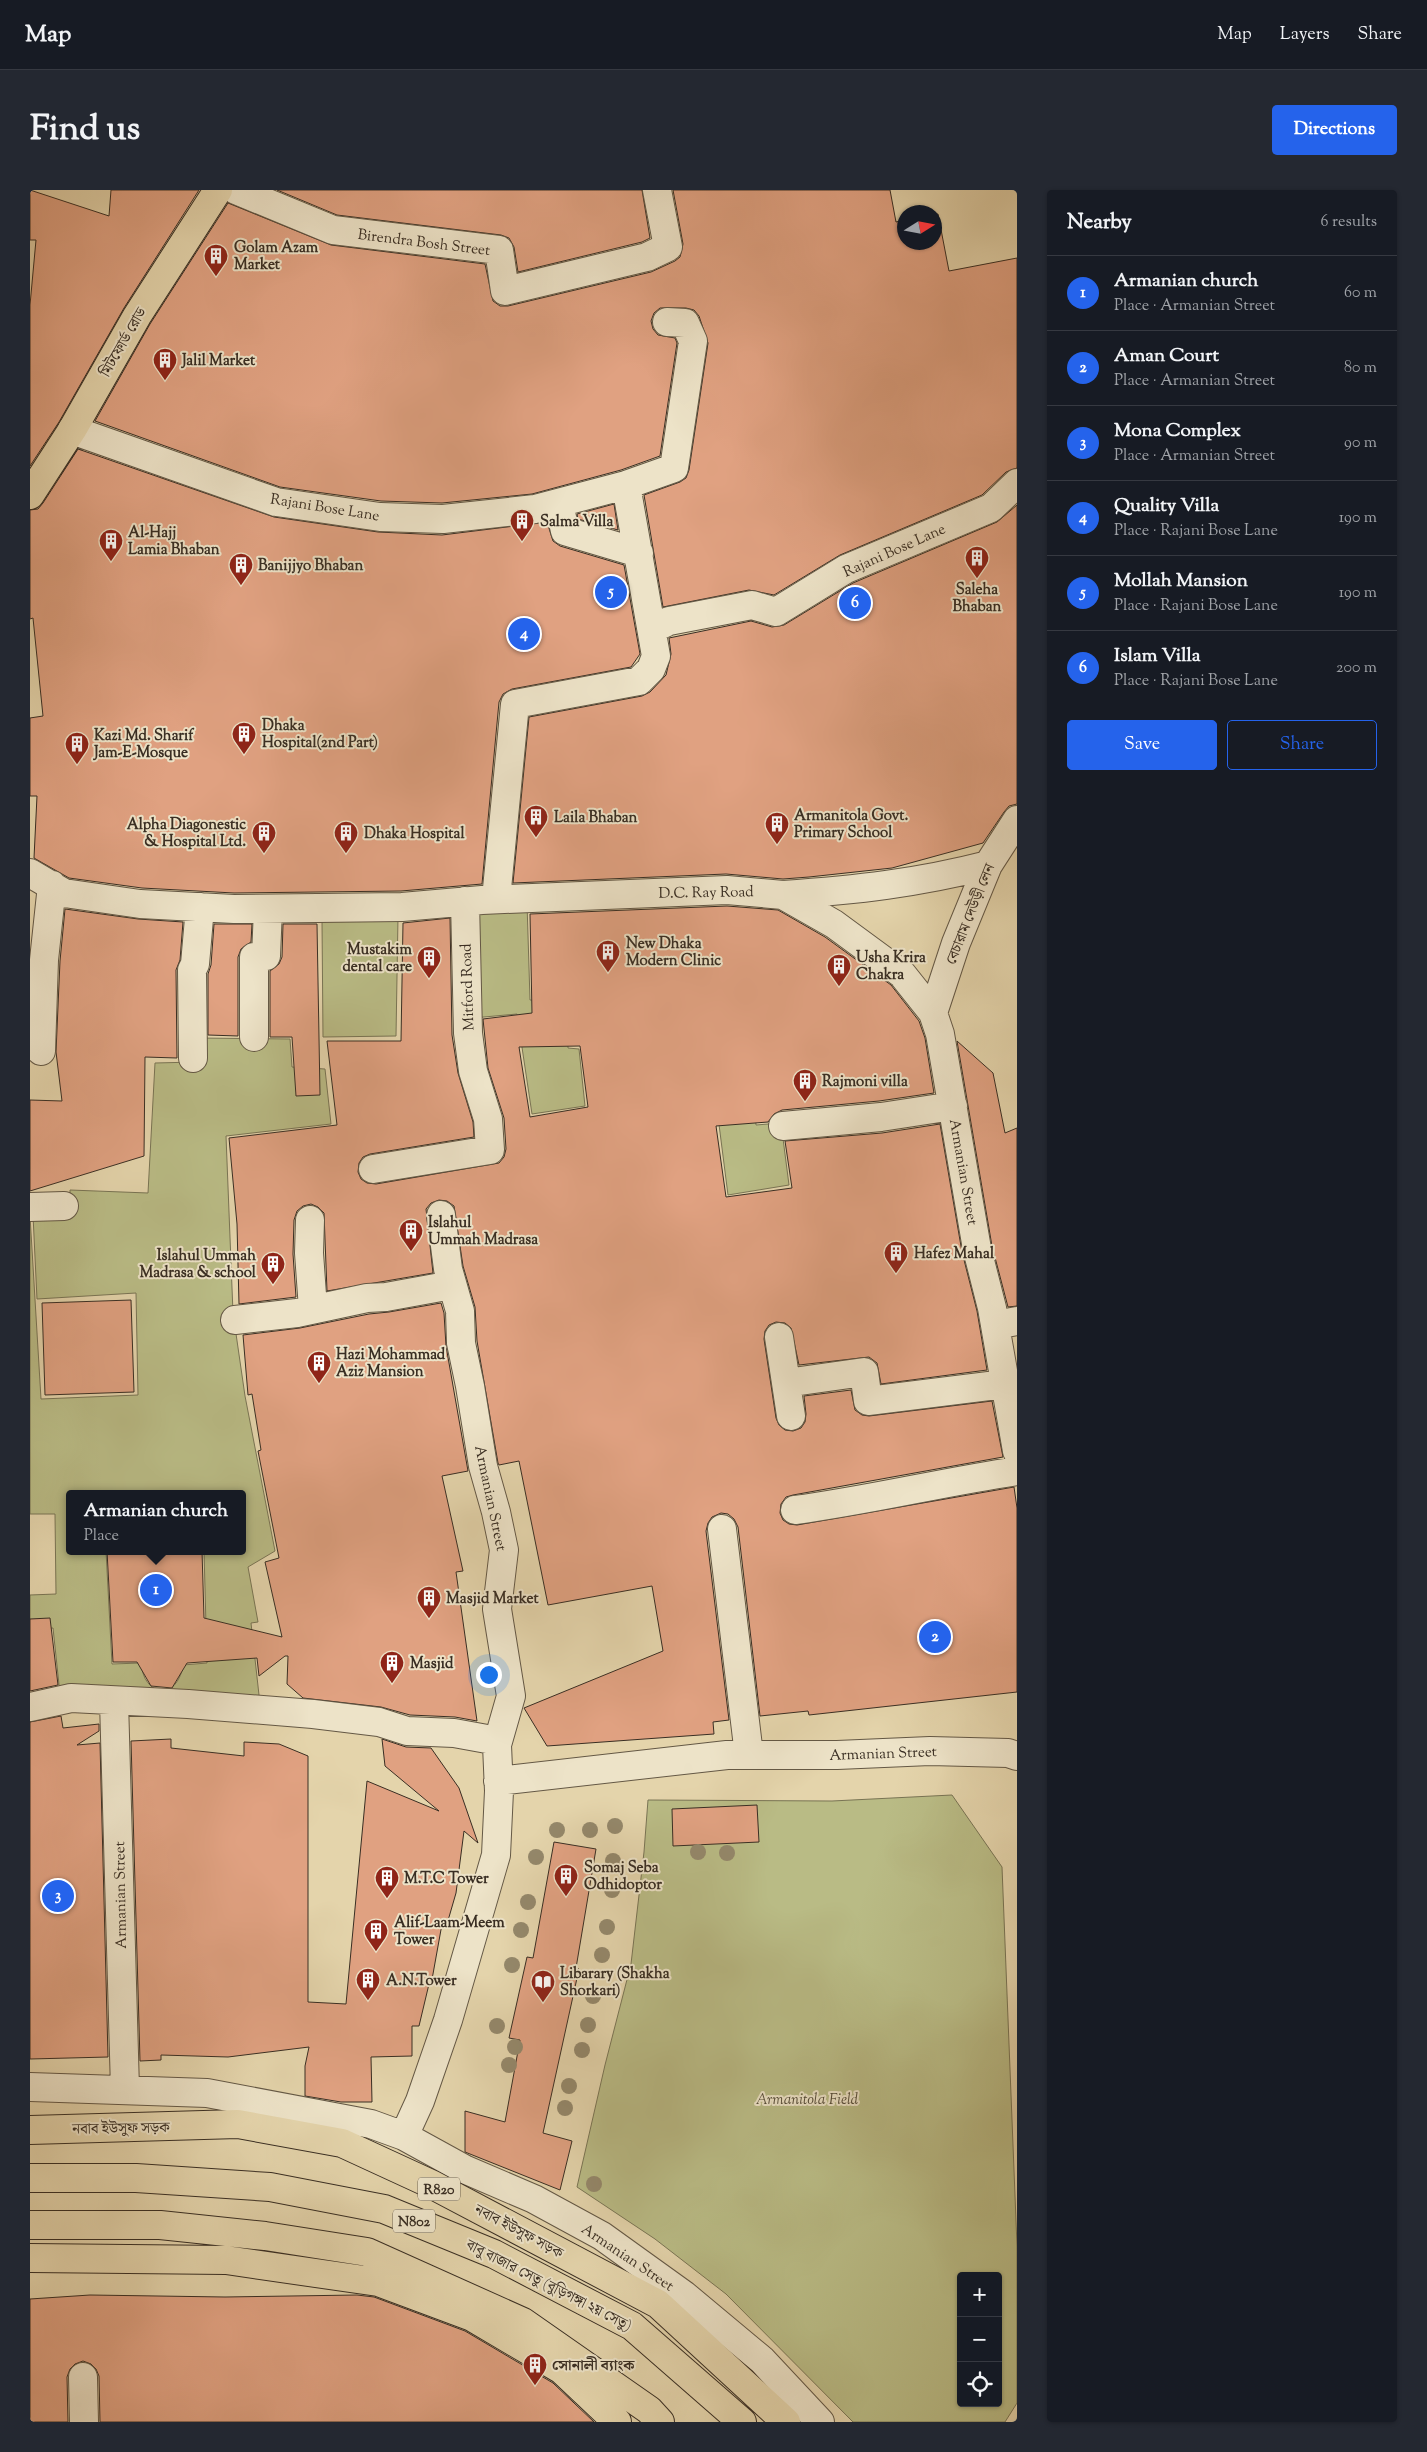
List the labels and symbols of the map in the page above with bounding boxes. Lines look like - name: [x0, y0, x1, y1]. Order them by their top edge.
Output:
- north arrow: [897, 205, 942, 250]
- street label: Birendra Bosh Street: [356, 225, 491, 262]
- place label: Golam Azam Market: [234, 238, 319, 276]
- building icon: Golam Azam Market: [203, 243, 229, 277]
- street label: মিটফোর্ড রোড: [96, 304, 153, 382]
- building icon: Jalil Market: [152, 347, 178, 381]
- place label: Jalil Market: [181, 351, 256, 372]
- street label: Rajani Bose Lane: [269, 489, 381, 527]
- building icon: Salma Villa: [509, 508, 535, 542]
- place label: Salma Villa: [540, 512, 613, 533]
- street label: Rajani Bose Lane: [840, 519, 949, 583]
- place label: Al-Hajj Lamia Bhaban: [128, 523, 220, 561]
- building icon: Al-Hajj Lamia Bhaban: [98, 528, 124, 562]
- building icon: Saleha Bhaban: [964, 545, 990, 579]
- building icon: Banijjyo Bhaban: [228, 552, 254, 586]
- place label: Banijjyo Bhaban: [258, 556, 363, 577]
- pin: 5: [595, 573, 627, 611]
- place label: Saleha Bhaban: [953, 580, 1002, 618]
- pin: 6: [839, 584, 871, 622]
- pin: 4: [508, 615, 540, 653]
- place label: Dhaka Hospital(2nd Part): [262, 716, 378, 754]
- building icon: Dhaka Hospital(2nd Part): [231, 721, 257, 755]
- place label: Kazi Md. Sharif Jam-E-Mosque: [93, 726, 195, 764]
- building icon: Kazi Md. Sharif Jam-E-Mosque: [64, 731, 90, 765]
- building icon: Laila Bhaban: [523, 804, 549, 838]
- place label: Armanitola Govt. Primary School: [794, 806, 908, 844]
- place label: Laila Bhaban: [554, 808, 638, 829]
- building icon: Armanitola Govt. Primary School: [764, 811, 790, 845]
- place label: Alpha Diagonestic & Hospital Ltd.: [127, 815, 246, 853]
- building icon: Alpha Diagonestic & Hospital Ltd.: [251, 820, 277, 854]
- building icon: Dhaka Hospital: [333, 820, 359, 854]
- place label: Dhaka Hospital: [364, 824, 465, 845]
- street label: বেচারাম দেউড়ী লেন: [942, 860, 1002, 968]
- street label: D.C. Ray Road: [658, 882, 754, 905]
- place label: New Dhaka Modern Clinic: [626, 934, 721, 972]
- building icon: New Dhaka Modern Clinic: [595, 939, 621, 973]
- place label: Mustakim dental care: [342, 940, 413, 978]
- street label: Mitford Road: [456, 942, 481, 1031]
- building icon: Mustakim dental care: [416, 945, 442, 979]
- place label: Usha Krira Chakra: [856, 948, 926, 986]
- building icon: Usha Krira Chakra: [826, 953, 852, 987]
- building icon: Rajmoni villa: [792, 1068, 818, 1102]
- place label: Rajmoni villa: [822, 1072, 908, 1093]
- street label: Armanian Street: [943, 1117, 982, 1227]
- place label: Islahul Ummah Madrasa: [428, 1213, 538, 1251]
- building icon: Islahul Ummah Madrasa: [398, 1218, 424, 1252]
- building icon: Hafez Mahal: [883, 1240, 909, 1274]
- place label: Hafez Mahal: [914, 1244, 995, 1265]
- place label: Islahul Ummah Madrasa & school: [139, 1246, 257, 1284]
- building icon: Islahul Ummah Madrasa & school: [260, 1251, 286, 1285]
- place label: Hazi Mohammad Aziz Mansion: [336, 1345, 446, 1383]
- building icon: Hazi Mohammad Aziz Mansion: [306, 1350, 332, 1384]
- street label: Armanian Street: [468, 1443, 511, 1553]
- pin: 1: [140, 1571, 172, 1609]
- building icon: Masjid Market: [416, 1585, 442, 1619]
- place label: Masjid Market: [446, 1589, 540, 1610]
- pin: 2: [919, 1618, 951, 1656]
- building icon: Masjid: [379, 1650, 405, 1684]
- place label: Masjid: [410, 1654, 454, 1675]
- your location: [476, 1662, 502, 1688]
- street label: Armanian Street: [829, 1742, 937, 1767]
- street label: Armanian Street: [110, 1841, 133, 1949]
- place label: Somaj Seba Odhidoptor: [584, 1858, 662, 1896]
- building icon: Somaj Seba Odhidoptor: [553, 1863, 579, 1897]
- building icon: M.T.C Tower: [374, 1865, 400, 1899]
- place label: M.T.C Tower: [404, 1869, 489, 1890]
- pin: 3: [42, 1877, 74, 1915]
- place label: Alif-Laam-Meem Tower: [394, 1913, 505, 1951]
- building icon: Alif-Laam-Meem Tower: [363, 1918, 389, 1952]
- place label: Libarary (Shakha Shorkari): [560, 1964, 670, 2002]
- building icon: A.N.Tower: [355, 1967, 381, 2001]
- library icon: Libarary (Shakha Shorkari): [530, 1969, 556, 2003]
- place label: A.N.Tower: [386, 1971, 457, 1992]
- park label: Armanitola Field: [756, 2090, 859, 2111]
- street label: নবাব ইউসুফ সড়ক: [71, 2118, 170, 2141]
- road number: R820: [418, 2178, 460, 2200]
- street label: নবাব ইউসুফ সড়ক: [469, 2200, 567, 2265]
- road number: N802: [393, 2210, 435, 2232]
- street label: Armanian Street: [577, 2219, 678, 2297]
- street label: বাবু বাজার সেতু (বুড়িগঙ্গা ২য় সেতু): [461, 2235, 635, 2337]
- building icon: সোনালী ব্যাংক: [522, 2352, 548, 2386]
- place label: সোনালী ব্যাংক: [552, 2356, 635, 2377]

